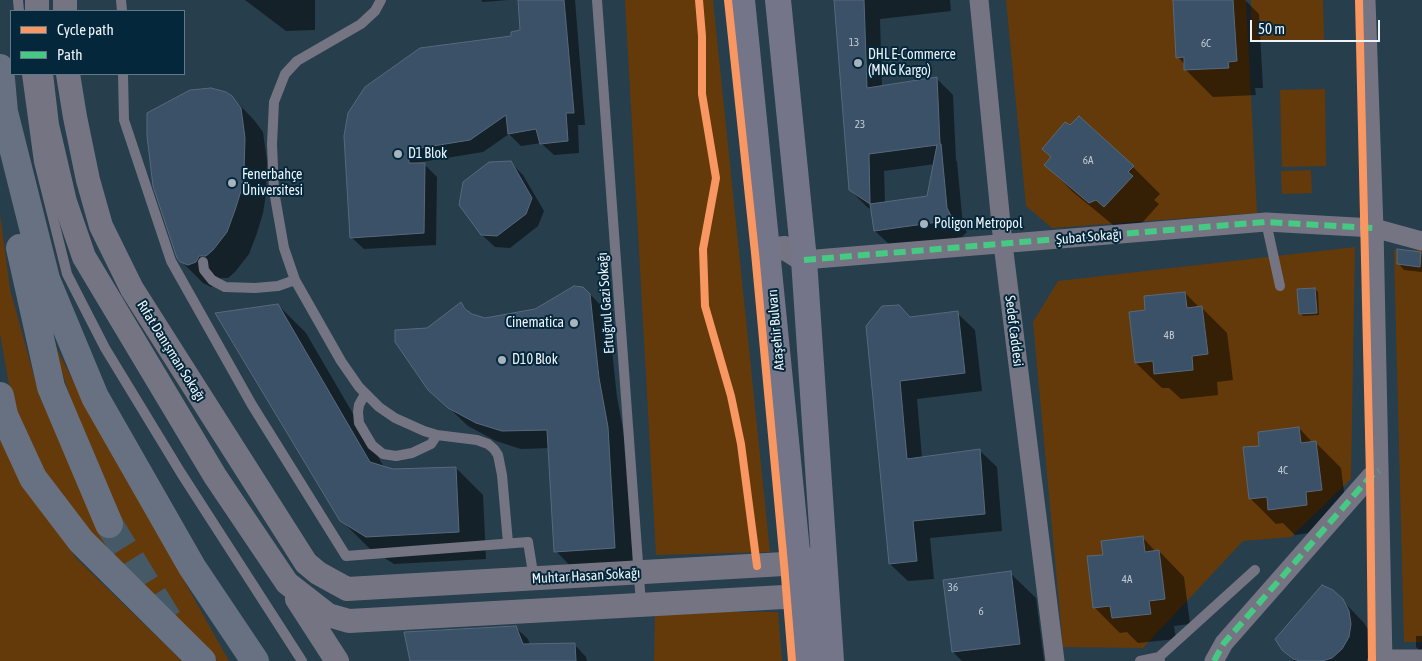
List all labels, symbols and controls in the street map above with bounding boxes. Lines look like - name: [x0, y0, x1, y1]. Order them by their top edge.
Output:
- legend: [10, 10, 185, 75]
- scale bar: [1252, 10, 1382, 42]
- text: 50 m: [1258, 20, 1285, 37]
- text: Cycle path: [57, 21, 114, 38]
- house number: 13: [849, 36, 859, 50]
- house number: 6C: [1201, 37, 1211, 51]
- text: Path: [57, 46, 83, 63]
- place label: DHL E-Commerce (MNG Kargo): [868, 47, 956, 80]
- marker: DHL E-Commerce (MNG Kargo): [852, 57, 864, 69]
- house number: 23: [855, 118, 865, 132]
- place label: D1 Blok: [408, 146, 447, 162]
- marker: D1 Blok: [392, 148, 404, 160]
- house number: 6A: [1083, 154, 1093, 168]
- place label: Fenerbahçe Üniversitesi: [242, 167, 303, 200]
- marker: Fenerbahçe Üniversitesi: [226, 177, 238, 189]
- place label: Poligon Metropol: [934, 216, 1023, 232]
- marker: Poligon Metropol: [918, 218, 930, 230]
- street label: Şubat Sokağı: [1055, 226, 1123, 248]
- street label: Ertuğrul Gazi Sokağı: [594, 252, 618, 354]
- street label: Ataşehir Bulvarı: [764, 289, 788, 371]
- street label: Sedef Caddesi: [1001, 294, 1027, 368]
- street label: Rıfat Danışman Sokağı: [133, 298, 209, 404]
- place label: Cinematica: [506, 315, 564, 331]
- marker: Cinematica: [568, 317, 580, 329]
- house number: 4B: [1164, 329, 1174, 343]
- place label: D10 Blok: [512, 352, 558, 368]
- marker: D10 Blok: [496, 354, 508, 366]
- house number: 4C: [1278, 464, 1288, 478]
- street label: Muhtar Hasan Sokağı: [531, 565, 641, 587]
- house number: 4A: [1122, 573, 1132, 587]
- house number: 36: [948, 581, 958, 595]
- house number: 6: [978, 605, 984, 619]

